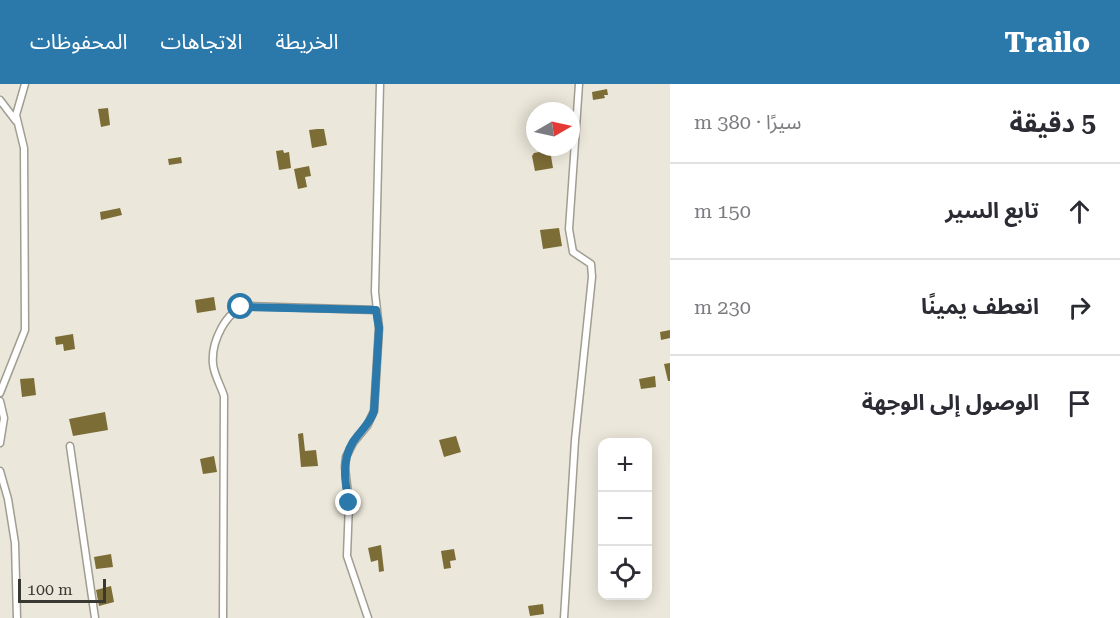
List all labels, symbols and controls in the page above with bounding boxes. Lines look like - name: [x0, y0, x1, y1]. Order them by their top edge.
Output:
- text: Trailo: [1004, 26, 1090, 59]
- text: المحفوظات: [30, 30, 127, 54]
- text: الاتجاهات: [160, 30, 242, 54]
- text: الخريطة: [275, 30, 338, 54]
- north arrow: [526, 102, 580, 156]
- text: 5 دقيقة: [1009, 108, 1096, 138]
- text: سيرًا · 380 m: [694, 110, 801, 134]
- icon: ahead: [1063, 195, 1096, 228]
- text: تابع السير: [945, 198, 1039, 223]
- text: 150 m: [694, 199, 751, 223]
- icon: right: [1063, 291, 1096, 324]
- route start: [227, 293, 253, 319]
- text: انعطف يمينًا: [921, 294, 1039, 319]
- text: 230 m: [694, 295, 751, 319]
- icon: arrive: [1063, 387, 1096, 420]
- text: الوصول إلى الوجهة: [862, 390, 1039, 415]
- map controls: [598, 438, 652, 600]
- button: +: [598, 438, 652, 492]
- route end: [335, 489, 361, 515]
- button: −: [598, 492, 652, 546]
- button: locate: [598, 546, 652, 600]
- scale bar: [18, 576, 106, 604]
- text: 100 m: [27, 580, 73, 599]

